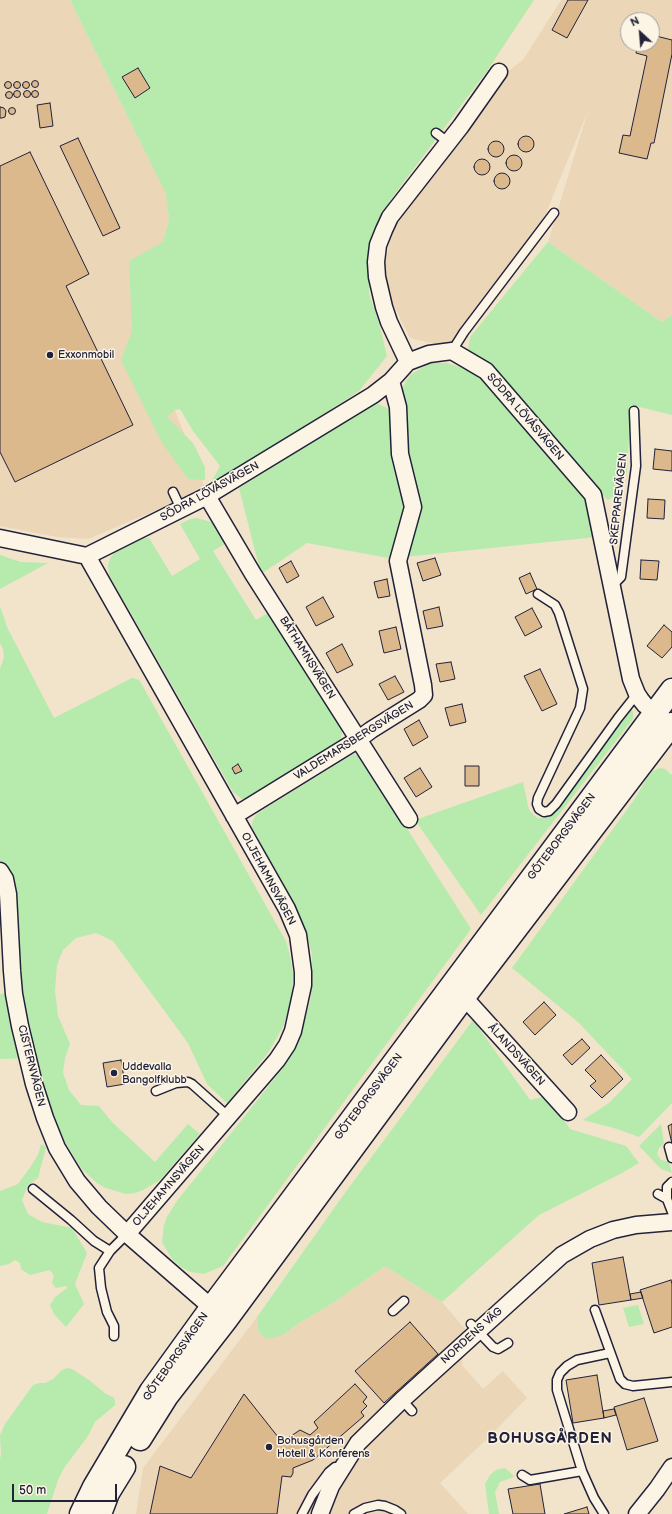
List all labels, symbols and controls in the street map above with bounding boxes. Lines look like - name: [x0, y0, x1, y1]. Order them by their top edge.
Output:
- north arrow: [620, 12, 660, 52]
- text: N: [628, 14, 642, 29]
- place label: Exxonmobil: [58, 348, 114, 362]
- marker: Exxonmobil: [45, 350, 55, 360]
- street label: SÖDRA LÖVÅSVÄGEN: [484, 371, 566, 463]
- street label: SKEPPAREVÄGEN: [608, 453, 630, 545]
- street label: SÖDRA LÖVÅSVÄGEN: [158, 459, 262, 525]
- street label: BÅTHAMNSVÄGEN: [276, 614, 338, 702]
- street label: VALDEMARSBERGSVÄGEN: [292, 699, 416, 783]
- street label: GÖTEBORGSVÄGEN: [525, 791, 599, 883]
- street label: OLJEHAMNSVÄGEN: [238, 830, 298, 928]
- street label: ÅLANDSVÄGEN: [485, 1021, 547, 1089]
- street label: CISTERNVÄGEN: [14, 1024, 48, 1108]
- street label: GÖTEBORGSVÄGEN: [332, 1051, 406, 1143]
- place label: Uddevalla Bangolfklubb: [122, 1060, 187, 1086]
- marker: Uddevalla Bangolfklubb: [109, 1068, 119, 1078]
- street label: OLJEHAMNSVÄGEN: [130, 1143, 208, 1229]
- street label: NORDENS VÄG: [439, 1305, 505, 1367]
- street label: GÖTEBORGSVÄGEN: [140, 1310, 212, 1404]
- district label: BOHUSGÅRDEN: [487, 1430, 613, 1448]
- place label: Bohusgården Hotell & Konferens: [277, 1434, 370, 1460]
- marker: Bohusgården Hotell & Konferens: [264, 1442, 274, 1452]
- scale bar: [14, 1476, 119, 1502]
- text: 50 m: [19, 1483, 46, 1498]

